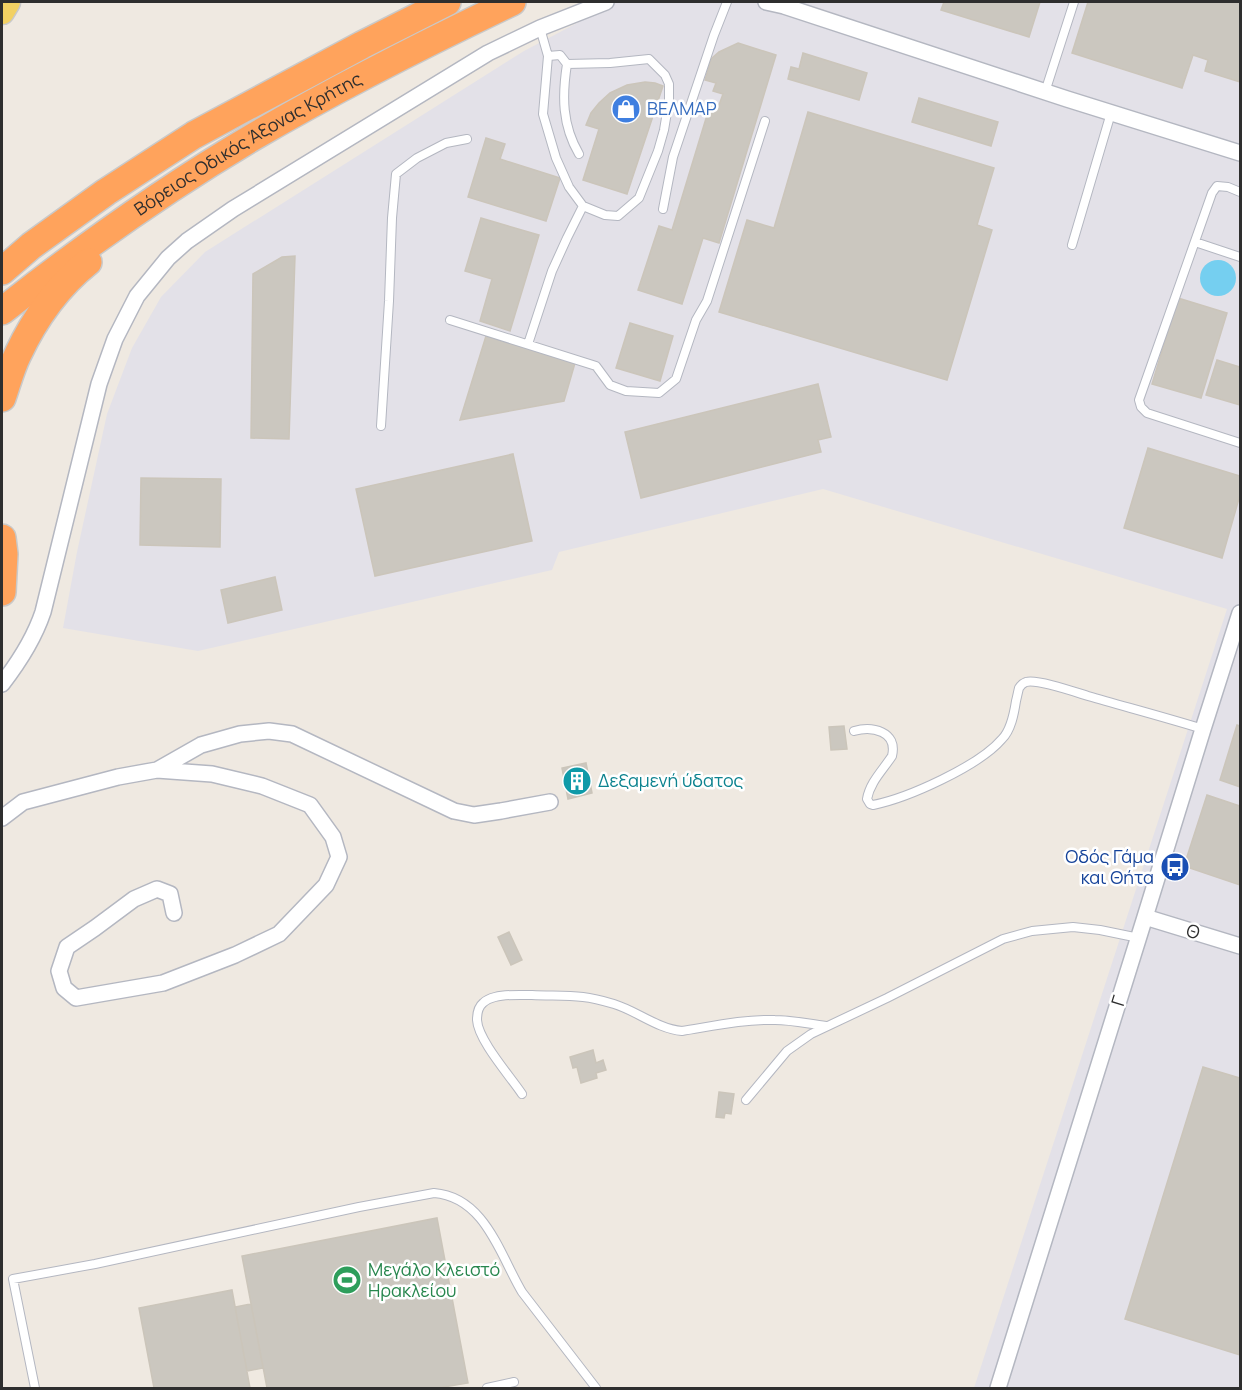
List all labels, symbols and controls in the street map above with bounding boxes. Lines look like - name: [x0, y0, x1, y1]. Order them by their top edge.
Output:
- street label: Βόρειος Οδικός Άξονας Κρήτης: [129, 66, 366, 221]
- shop icon: ΒΕΛΜΑΡ: [610, 93, 642, 125]
- place label: ΒΕΛΜΑΡ: [647, 96, 717, 120]
- building icon: Δεξαμενή ύδατος: [561, 765, 593, 797]
- place label: Δεξαμενή ύδατος: [598, 768, 744, 792]
- place label: Οδός Γάμα και Θήτα: [1065, 844, 1154, 889]
- bus stop icon: Οδός Γάμα και Θήτα: [1159, 851, 1191, 883]
- street label: Θ: [1184, 918, 1203, 944]
- street label: Γ: [1105, 992, 1131, 1009]
- place label: Μεγάλο Κλειστό Ηρακλείου: [368, 1257, 500, 1302]
- sports icon: Μεγάλο Κλειστό Ηρακλείου: [331, 1264, 363, 1296]

